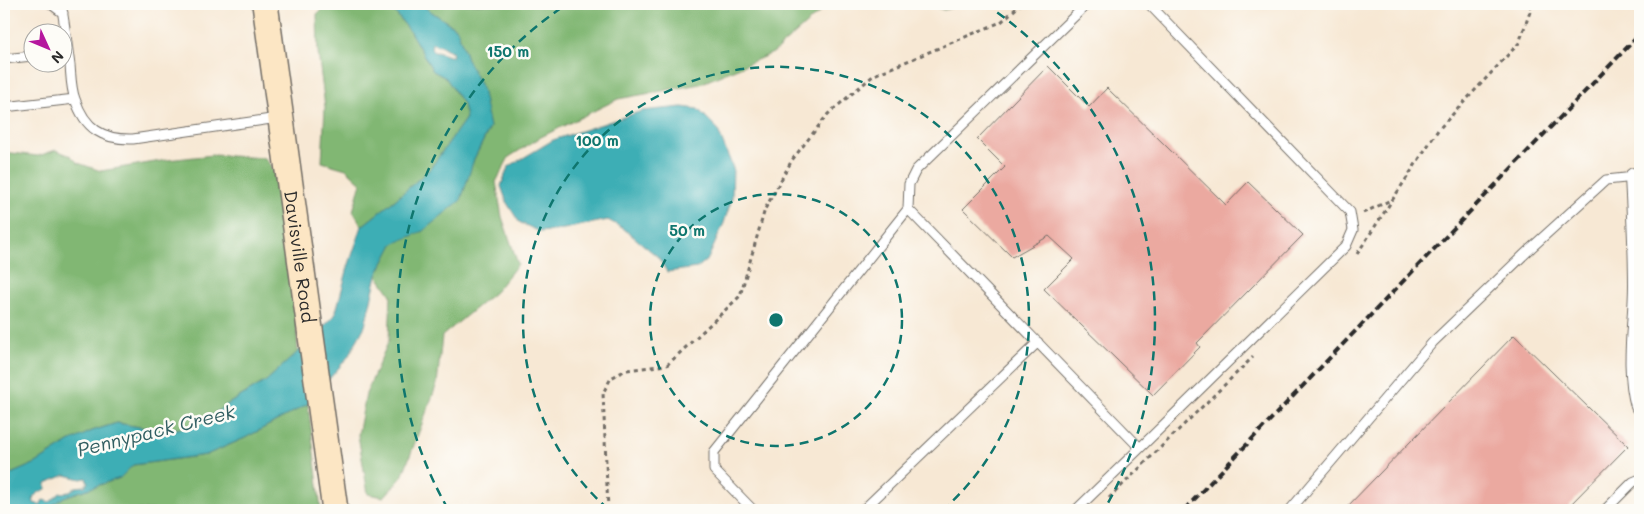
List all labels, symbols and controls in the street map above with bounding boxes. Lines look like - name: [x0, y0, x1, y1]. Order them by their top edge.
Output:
- north arrow: [22, 22, 72, 72]
- text: 150 m: [487, 41, 529, 61]
- text: N: [47, 47, 68, 68]
- text: 100 m: [575, 130, 619, 150]
- street label: Davisville Road: [279, 189, 321, 324]
- text: 50 m: [669, 220, 705, 240]
- centre of rings: [767, 311, 785, 329]
- water label: Pennypack Creek: [74, 398, 238, 462]

